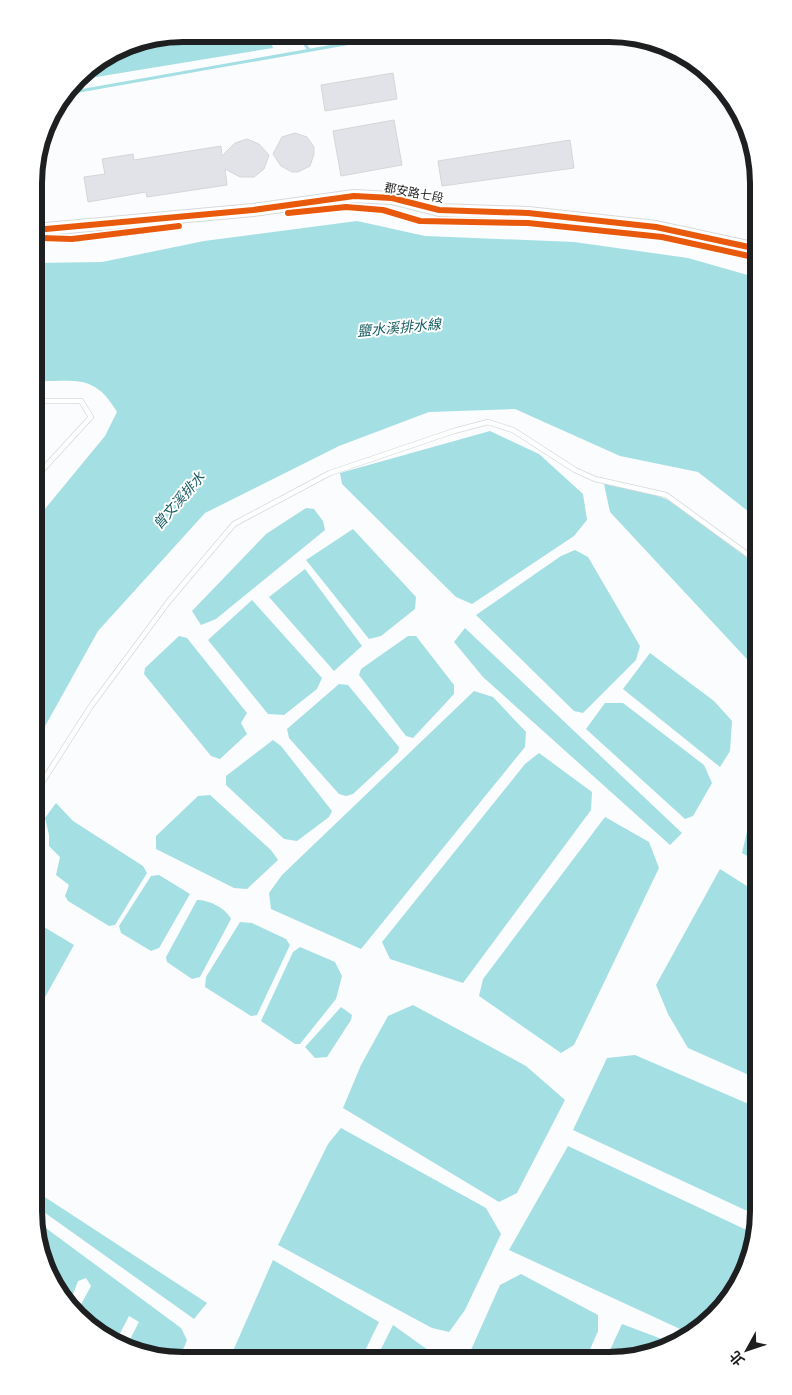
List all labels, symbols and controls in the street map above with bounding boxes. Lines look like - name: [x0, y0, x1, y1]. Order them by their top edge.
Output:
- street label: 郡安路七段: [383, 180, 445, 206]
- water label: 鹽水溪排水線: [356, 316, 444, 340]
- water label: 曾文溪排水: [150, 468, 209, 533]
- north arrow: [722, 1325, 772, 1375]
- text: 北: [726, 1347, 748, 1369]

